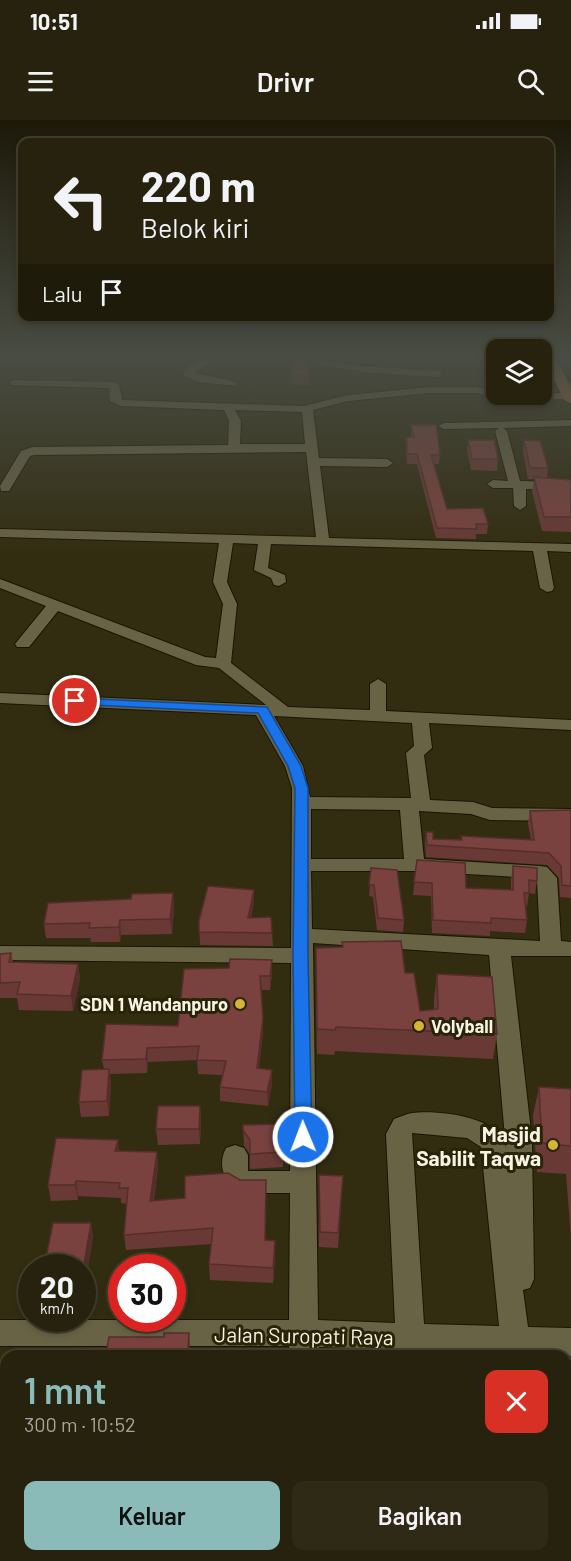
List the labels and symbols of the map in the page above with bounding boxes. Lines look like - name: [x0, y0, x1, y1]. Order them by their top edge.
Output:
- pin: [49, 675, 100, 726]
- place label: SDN 1 Wandanpuro: [80, 993, 228, 1015]
- marker: SDN 1 Wandanpuro: [233, 997, 247, 1011]
- place label: Volyball: [431, 1015, 493, 1037]
- marker: Volyball: [412, 1019, 426, 1033]
- position arrow: [271, 1105, 335, 1169]
- place label: Masjid Sabilit Taqwa: [416, 1121, 541, 1170]
- marker: Masjid Sabilit Taqwa: [546, 1138, 560, 1152]
- speed limit sign: 30: [108, 1254, 186, 1332]
- street label: Jalan Suropati Raya: [214, 1321, 394, 1349]

